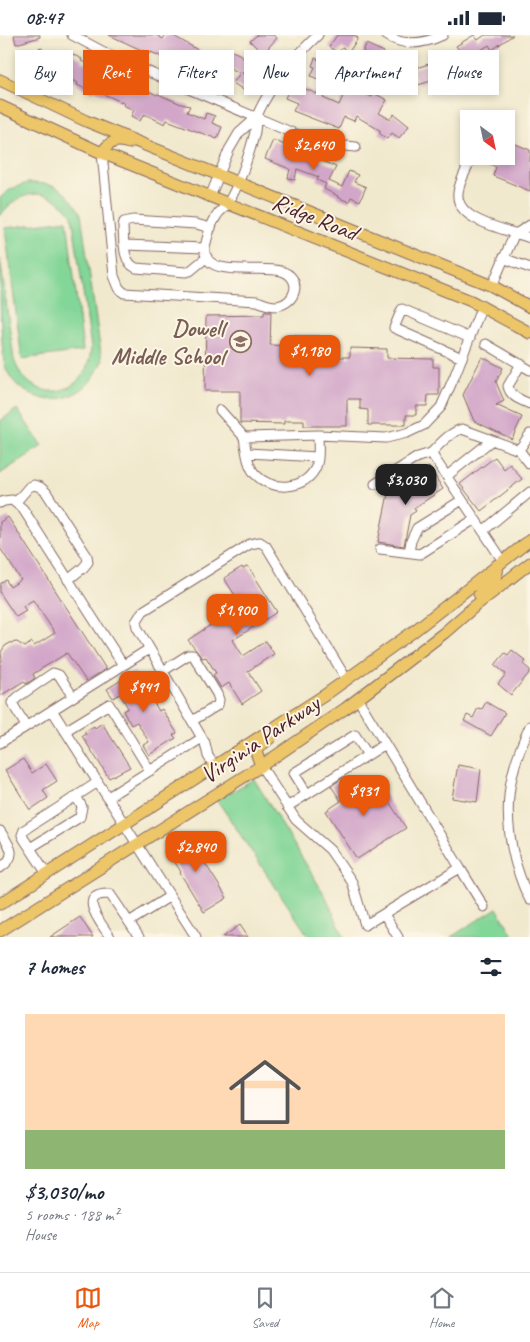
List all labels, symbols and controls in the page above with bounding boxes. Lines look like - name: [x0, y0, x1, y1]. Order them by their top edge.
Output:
- text: 08:47: [25, 6, 63, 30]
- chip: Buy: [15, 50, 73, 95]
- chip: Rent: [83, 50, 149, 95]
- chip: Filters: [159, 50, 234, 95]
- chip: New: [244, 50, 306, 95]
- chip: Apartment: [316, 50, 418, 95]
- chip: House: [428, 50, 499, 95]
- north arrow: [460, 110, 515, 165]
- map controls: [460, 110, 515, 165]
- pin: $2,640: [273, 129, 355, 171]
- text: $2,640: [294, 135, 334, 155]
- street label: Ridge Road: [268, 186, 365, 249]
- place label: Dowell Middle School: [111, 313, 229, 371]
- school or university icon: Dowell Middle School: [228, 330, 252, 354]
- pin: $1,180: [269, 335, 351, 377]
- text: $1,180: [290, 341, 330, 361]
- pin: $3,030: [365, 463, 447, 506]
- text: $3,030: [386, 470, 426, 490]
- pin: $1,900: [196, 593, 278, 636]
- text: $1,900: [218, 600, 256, 620]
- pin: $941: [114, 671, 174, 713]
- text: $941: [130, 677, 158, 697]
- street label: Virginia Parkway: [195, 687, 327, 790]
- pin: $931: [334, 775, 394, 817]
- text: $931: [350, 781, 378, 801]
- pin: $2,840: [155, 831, 237, 873]
- text: $2,840: [176, 837, 216, 857]
- icon: filters: [477, 953, 505, 981]
- text: 7 homes: [25, 954, 84, 980]
- icon: home: [220, 1047, 310, 1137]
- text: $3,030/mo: [25, 1179, 103, 1205]
- text: 5 rooms · 188 m²: [25, 1205, 119, 1225]
- text: House: [25, 1225, 56, 1245]
- tab: Map: [74, 1284, 102, 1331]
- tab: Saved: [251, 1284, 279, 1331]
- tab: Home: [428, 1284, 456, 1331]

